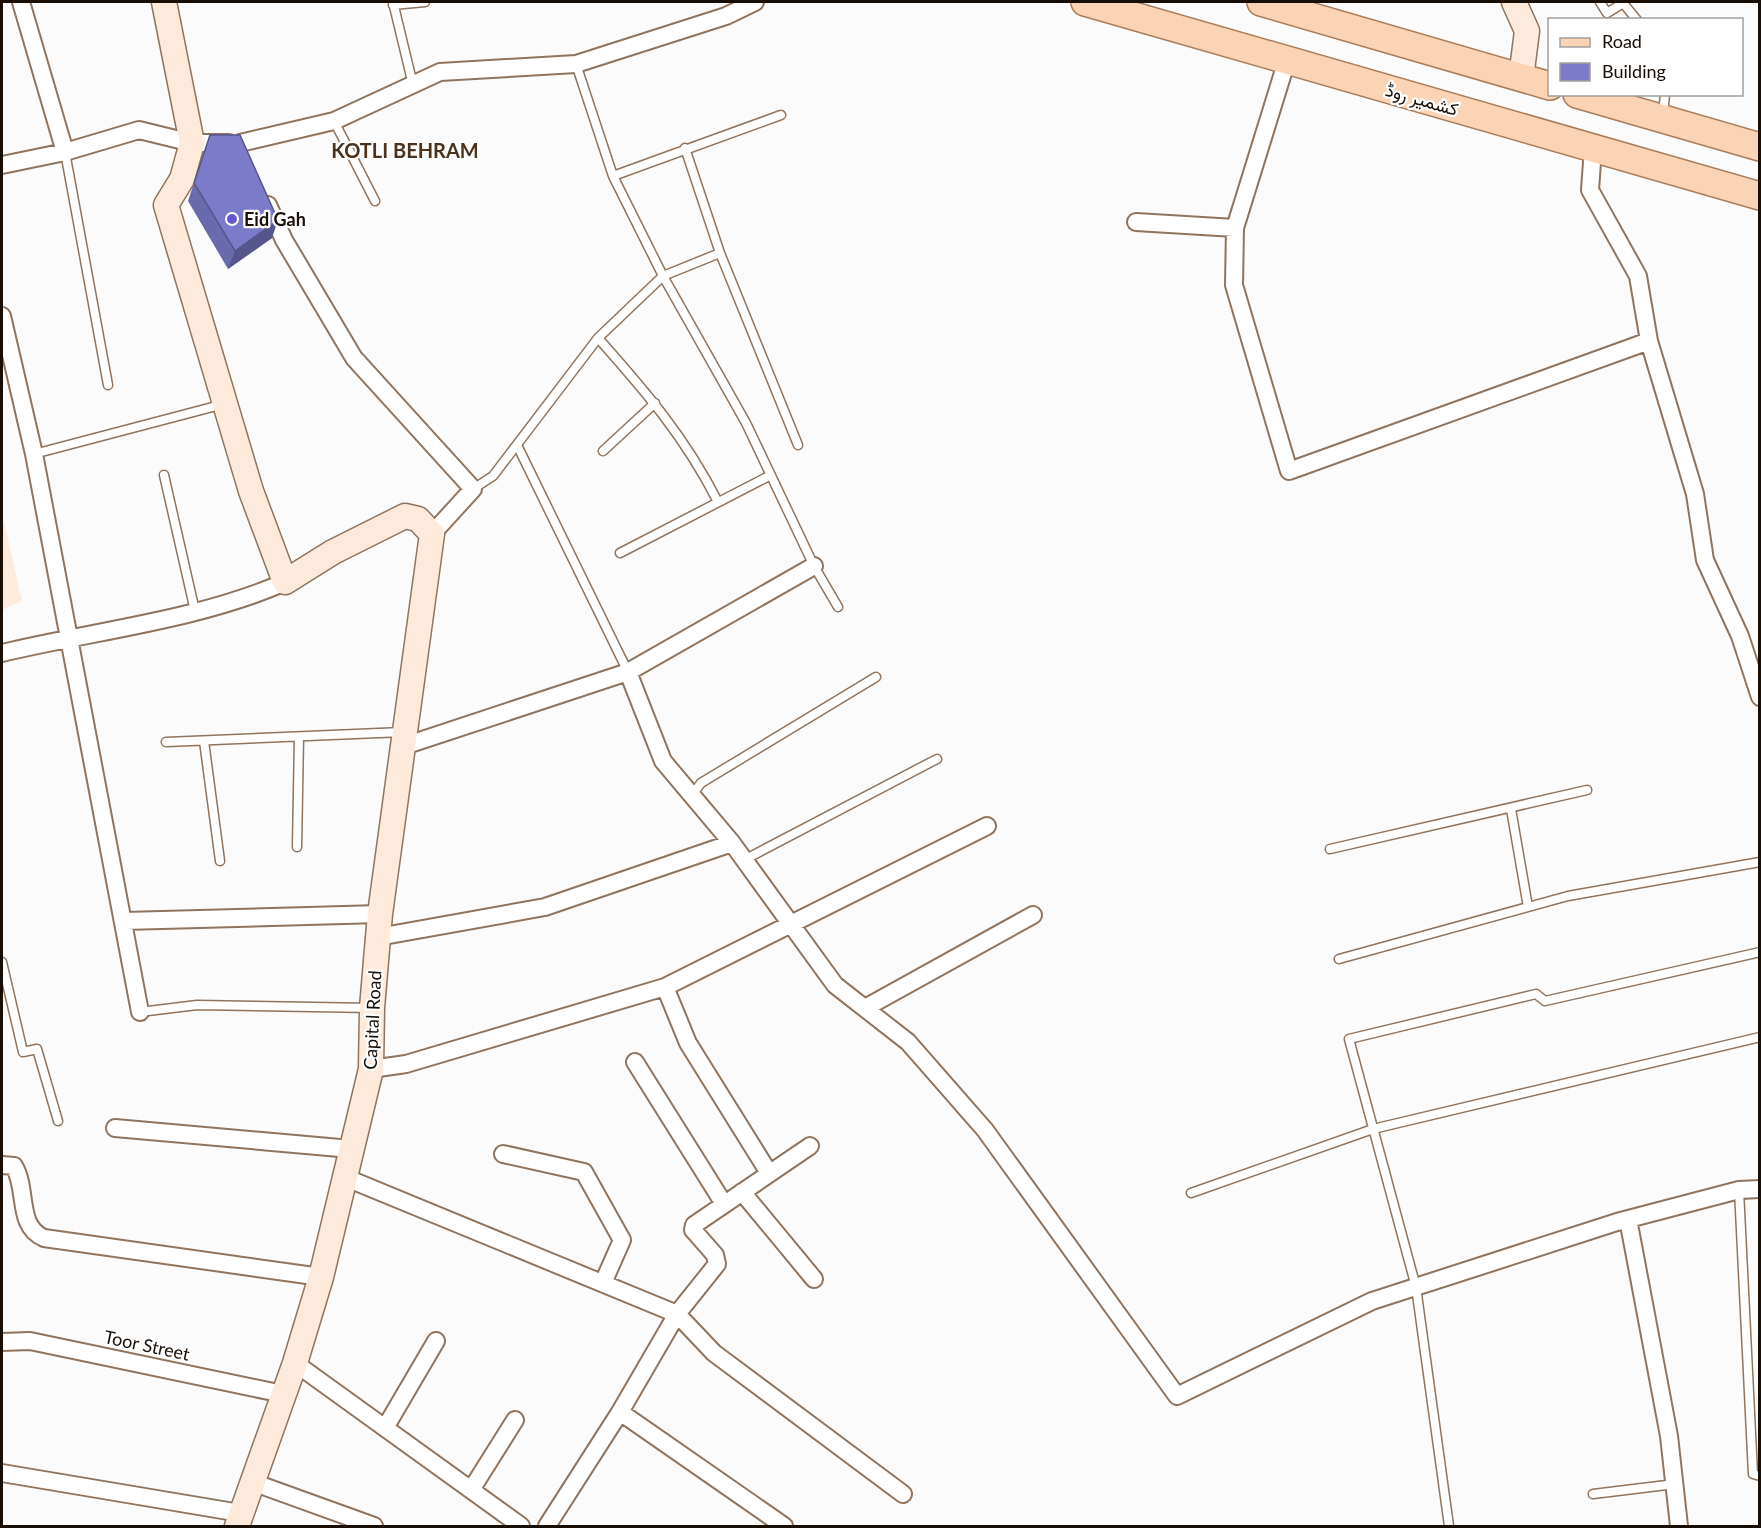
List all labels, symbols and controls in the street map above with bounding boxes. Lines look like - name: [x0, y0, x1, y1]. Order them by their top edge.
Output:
- legend: [1548, 18, 1743, 96]
- text: Road: [1602, 30, 1642, 52]
- text: Building: [1602, 60, 1666, 82]
- street label: کشمیر روڈ: [1383, 78, 1461, 121]
- district label: KOTLI BEHRAM: [331, 138, 479, 162]
- place label: Eid Gah: [244, 208, 306, 230]
- marker: Eid Gah: [225, 212, 239, 226]
- street label: Capital Road: [358, 970, 386, 1070]
- street label: Toor Street: [102, 1325, 192, 1365]

